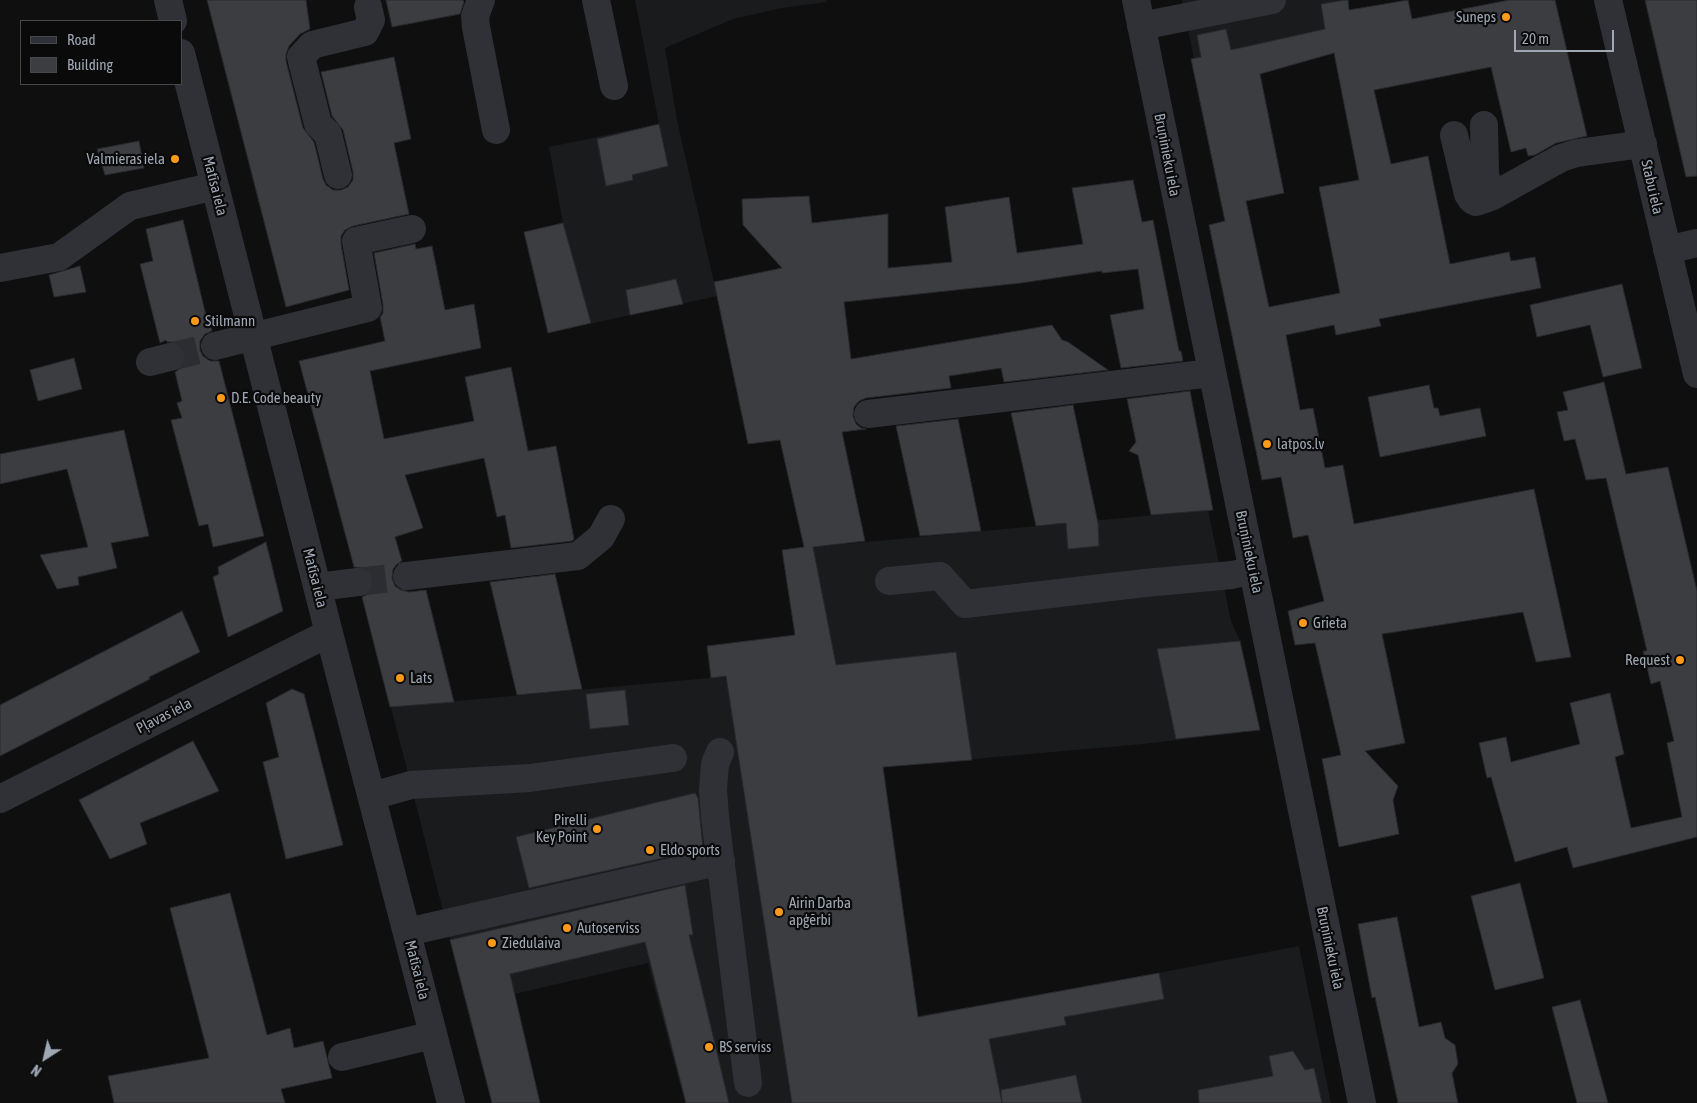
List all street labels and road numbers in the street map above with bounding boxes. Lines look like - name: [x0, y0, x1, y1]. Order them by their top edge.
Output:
- street label: Bruņinieku iela: [1150, 112, 1184, 198]
- street label: Matīsa iela: [199, 155, 231, 217]
- street label: Stabu iela: [1637, 158, 1667, 216]
- street label: Bruņinieku iela: [1231, 509, 1267, 595]
- street label: Matīsa iela: [299, 547, 331, 609]
- street label: Pļavas iela: [133, 694, 195, 738]
- street label: Bruņinieku iela: [1312, 905, 1348, 991]
- street label: Matīsa iela: [401, 939, 433, 1001]

